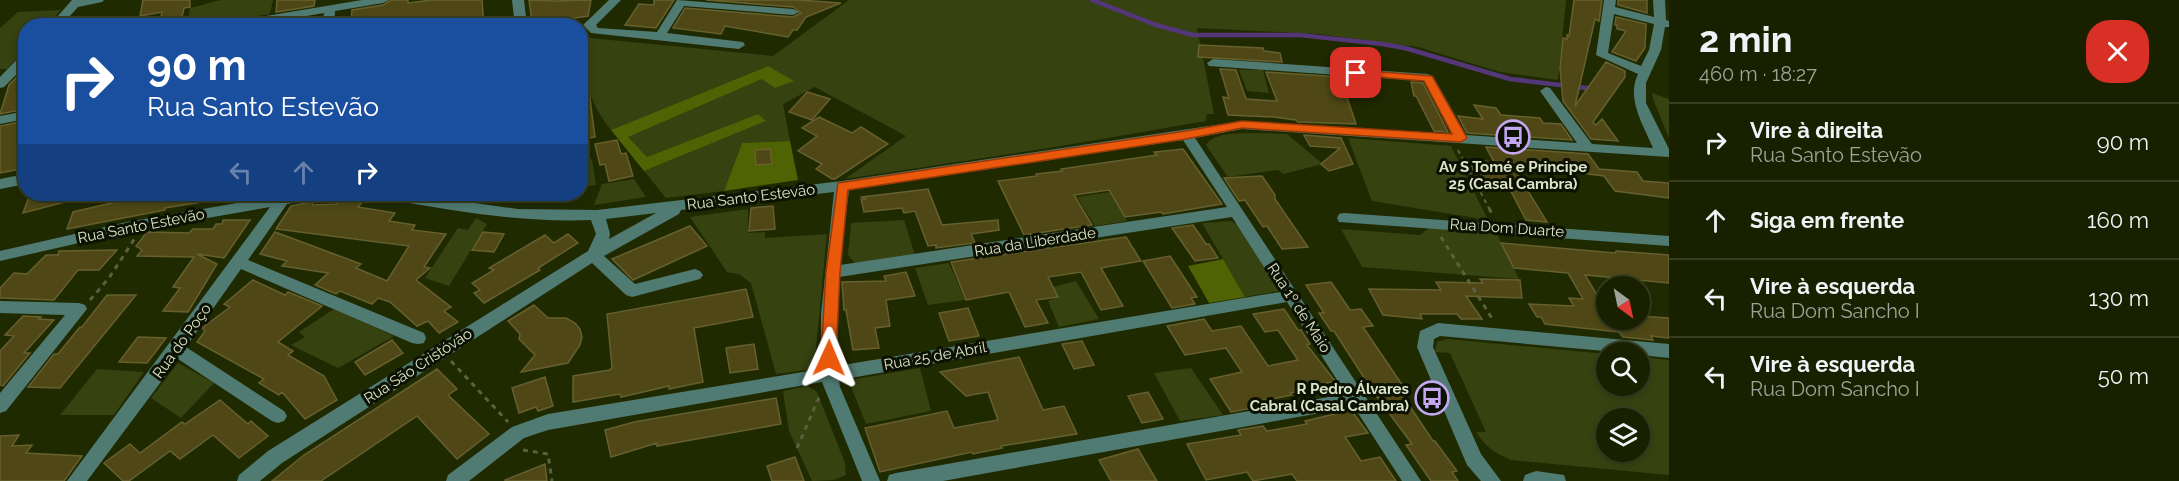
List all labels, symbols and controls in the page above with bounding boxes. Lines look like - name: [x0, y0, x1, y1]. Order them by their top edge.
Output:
- text: 2 min: [1699, 18, 1792, 60]
- button: close: [2086, 20, 2149, 83]
- text: 90 m: [147, 41, 247, 90]
- icon: right: [48, 42, 126, 120]
- pin: [1330, 47, 1381, 98]
- icon: arrive: [1339, 56, 1372, 89]
- text: 460 m · 18:27: [1699, 62, 1817, 86]
- text: Rua Santo Estevão: [147, 91, 379, 122]
- text: Vire à direita: [1750, 117, 1883, 143]
- bus stop icon: Av S Tomé e Principe 25 (Casal Cambra): [1495, 119, 1531, 155]
- icon: right: [1699, 126, 1732, 159]
- text: 90 m: [2097, 129, 2149, 155]
- text: Rua Santo Estevão: [1750, 143, 1922, 167]
- icon: left: [224, 156, 257, 189]
- icon: ahead: [287, 156, 320, 189]
- icon: right: [350, 156, 383, 189]
- place label: Av S Tomé e Principe 25 (Casal Cambra): [1439, 158, 1587, 193]
- street label: Rua Santo Estevão: [686, 180, 816, 214]
- icon: ahead: [1699, 204, 1732, 237]
- street label: Rua Santo Estevão: [76, 205, 206, 247]
- text: Siga em frente: [1750, 207, 1904, 233]
- text: 160 m: [2087, 207, 2149, 233]
- street label: Rua Dom Duarte: [1449, 215, 1565, 241]
- street label: Rua da Liberdade: [973, 223, 1097, 260]
- street label: Rua 1º de Maio: [1263, 260, 1335, 356]
- text: Vire à esquerda: [1750, 273, 1915, 299]
- north arrow: [1596, 276, 1650, 330]
- map controls: [1596, 276, 1650, 462]
- icon: left: [1699, 282, 1732, 315]
- text: 130 m: [2089, 285, 2149, 311]
- text: Rua Dom Sancho I: [1750, 299, 1920, 323]
- street label: Rua do Poço: [149, 300, 215, 382]
- street label: Rua São Cristóvão: [361, 324, 475, 408]
- position arrow: [797, 326, 861, 390]
- street label: Rua 25 de Abril: [882, 338, 989, 374]
- button: search: [1596, 342, 1650, 396]
- text: Vire à esquerda: [1750, 351, 1915, 377]
- icon: left: [1699, 360, 1732, 393]
- text: 50 m: [2098, 363, 2149, 389]
- text: Rua Dom Sancho I: [1750, 377, 1920, 401]
- place label: R Pedro Álvares Cabral (Casal Cambra): [1250, 380, 1409, 415]
- bus stop icon: R Pedro Álvares Cabral (Casal Cambra): [1414, 380, 1450, 416]
- button: layers: [1596, 408, 1650, 462]

